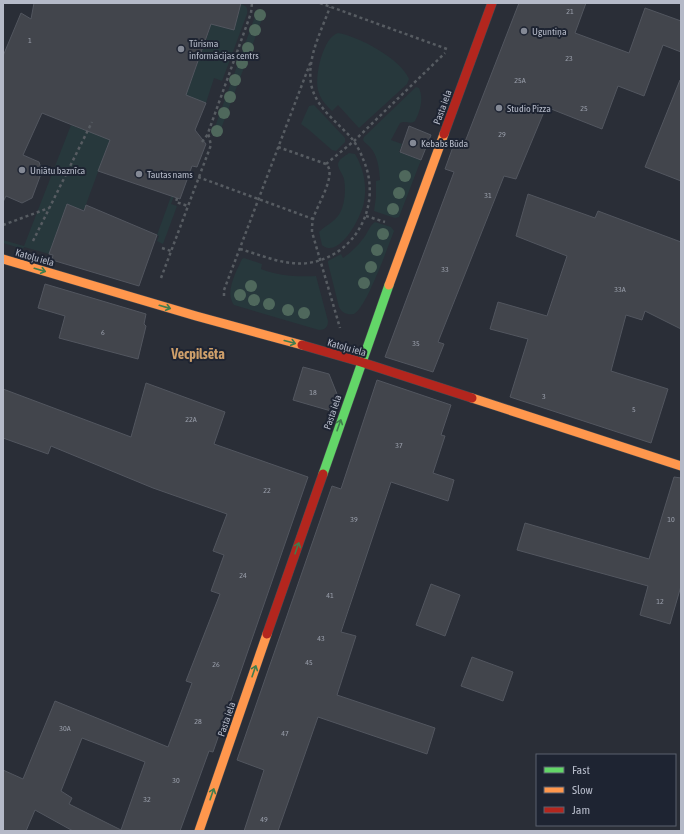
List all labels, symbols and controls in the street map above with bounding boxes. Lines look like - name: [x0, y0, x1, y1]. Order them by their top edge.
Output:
- house number: 21: [566, 7, 574, 16]
- marker: Uguntiņa: [519, 26, 529, 36]
- place label: Uguntiņa: [532, 26, 567, 37]
- house number: 1: [28, 36, 32, 45]
- place label: Tūrisma informācijas centrs: [189, 38, 259, 61]
- marker: Tūrisma informācijas centrs: [176, 44, 186, 54]
- house number: 23: [565, 54, 573, 63]
- house number: 25A: [514, 76, 526, 85]
- street label: Pasta iela: [431, 88, 454, 126]
- marker: Studio Pizza: [494, 103, 504, 113]
- place label: Studio Pizza: [507, 103, 551, 114]
- house number: 25: [580, 104, 588, 113]
- house number: 29: [498, 130, 506, 139]
- marker: Kebabs Būda: [408, 138, 418, 148]
- place label: Kebabs Būda: [421, 138, 469, 149]
- marker: Uniātu baznīca: [17, 165, 27, 175]
- place label: Uniātu baznīca: [30, 165, 86, 176]
- marker: Tautas nams: [134, 169, 144, 179]
- place label: Tautas nams: [147, 169, 193, 180]
- house number: 31: [484, 191, 492, 200]
- street label: Katoļu iela: [14, 247, 56, 268]
- house number: 33: [441, 265, 449, 274]
- one-way arrow: [34, 267, 47, 274]
- house number: 33A: [614, 285, 626, 294]
- one-way arrow: [158, 304, 171, 311]
- house number: 6: [101, 328, 105, 337]
- street label: Katoļu iela: [326, 337, 368, 358]
- one-way arrow: [284, 339, 297, 346]
- house number: 35: [412, 339, 420, 348]
- district label: Vecpilsēta: [170, 346, 225, 362]
- house number: 18: [309, 388, 317, 397]
- house number: 3: [542, 392, 546, 401]
- street label: Pasta iela: [321, 393, 344, 431]
- house number: 5: [632, 405, 636, 414]
- house number: 22A: [185, 415, 197, 424]
- one-way arrow: [336, 419, 343, 432]
- house number: 37: [395, 441, 403, 450]
- house number: 22: [263, 486, 271, 495]
- house number: 39: [350, 515, 358, 524]
- house number: 10: [667, 515, 675, 524]
- one-way arrow: [293, 543, 301, 555]
- house number: 24: [239, 571, 247, 580]
- house number: 41: [326, 591, 334, 600]
- house number: 12: [656, 597, 664, 606]
- house number: 43: [317, 634, 325, 643]
- house number: 45: [305, 658, 313, 667]
- house number: 26: [212, 660, 220, 669]
- one-way arrow: [251, 666, 259, 678]
- street label: Pasta iela: [215, 700, 238, 738]
- house number: 28: [194, 717, 202, 726]
- house number: 30A: [59, 724, 71, 733]
- house number: 47: [281, 729, 289, 738]
- legend: [536, 754, 676, 826]
- text: Fast: [572, 763, 590, 777]
- house number: 30: [172, 776, 180, 785]
- text: Slow: [572, 783, 593, 797]
- one-way arrow: [209, 788, 216, 801]
- house number: 32: [143, 795, 151, 804]
- text: Jam: [572, 803, 590, 817]
- house number: 49: [260, 815, 268, 824]

